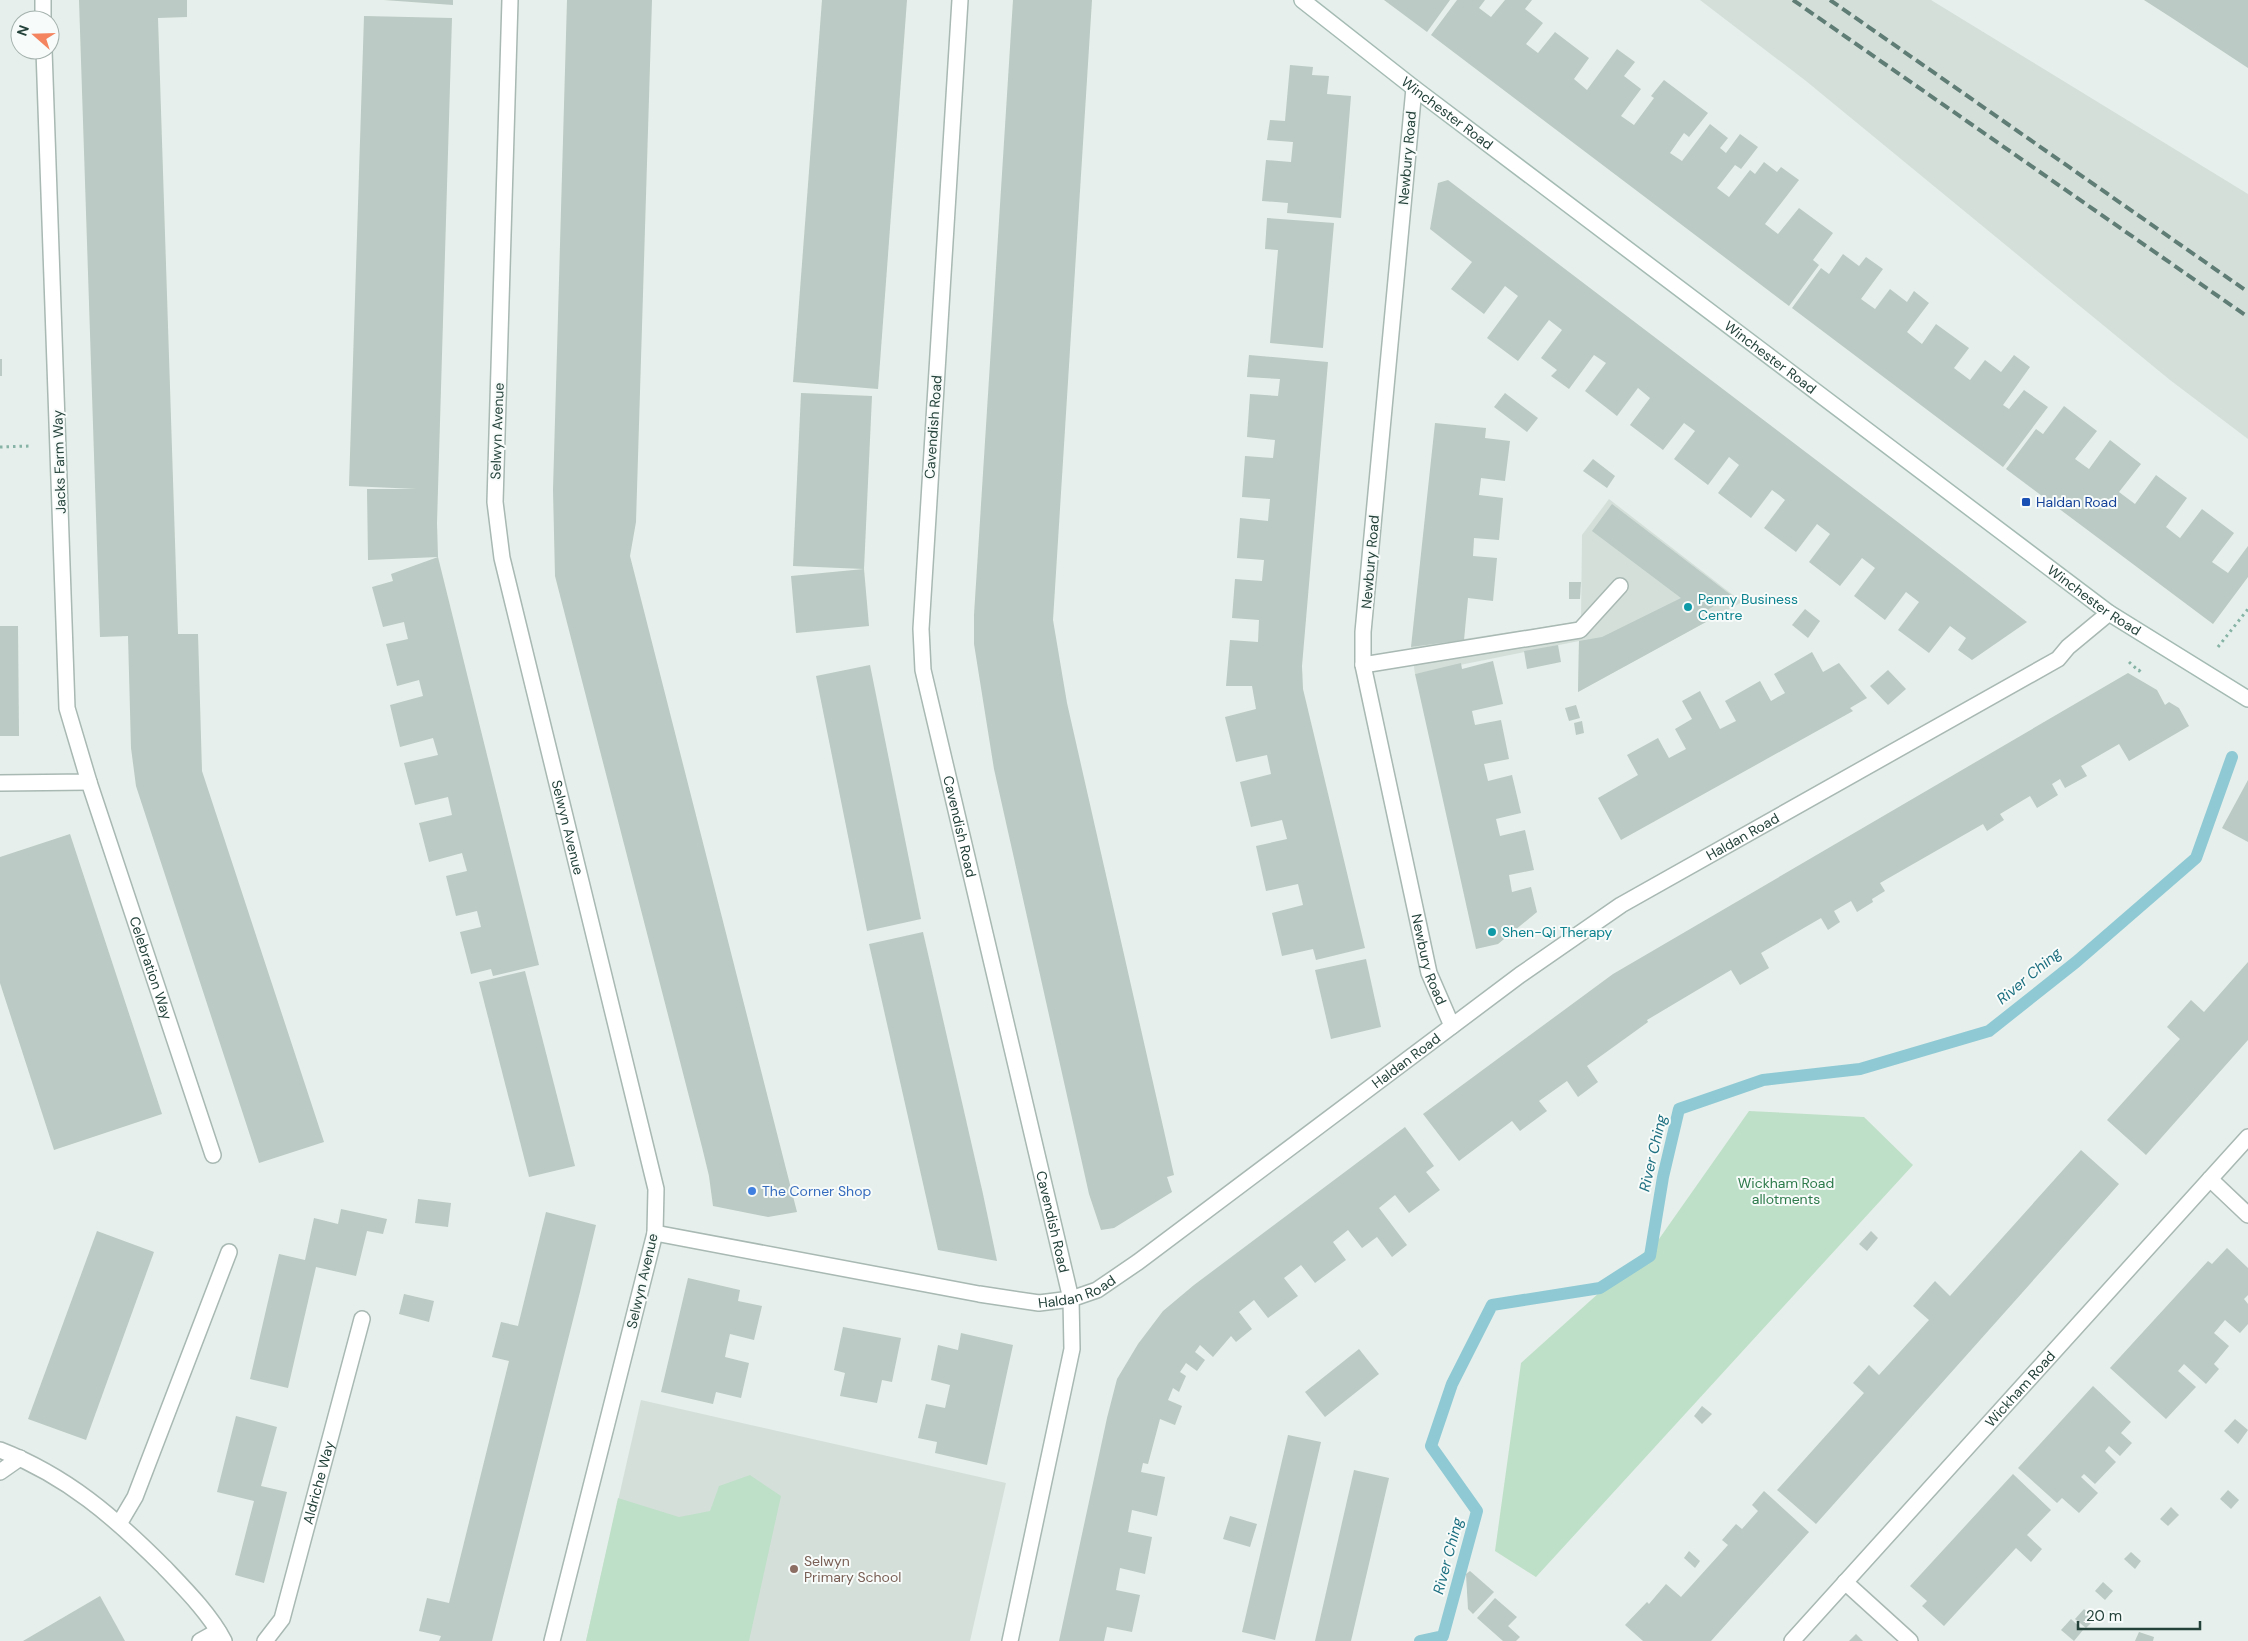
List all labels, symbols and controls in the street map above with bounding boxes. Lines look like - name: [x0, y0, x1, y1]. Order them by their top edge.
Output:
- north arrow: [10, 10, 60, 60]
- text: N: [13, 23, 33, 38]
- street label: Winchester Road: [1398, 72, 1497, 154]
- street label: Newbury Road: [1394, 110, 1420, 206]
- street label: Winchester Road: [1721, 317, 1820, 398]
- street label: Cavendish Road: [920, 375, 946, 479]
- street label: Selwyn Avenue: [486, 382, 508, 480]
- street label: Jacks Farm Way: [48, 409, 70, 514]
- place label: Haldan Road: [2036, 493, 2117, 511]
- marker: Haldan Road: [2020, 496, 2032, 508]
- street label: Newbury Road: [1357, 514, 1383, 610]
- street label: Winchester Road: [2044, 561, 2144, 640]
- place label: Penny Business Centre: [1698, 590, 1798, 624]
- marker: Penny Business Centre: [1682, 601, 1694, 613]
- street label: Cavendish Road: [939, 774, 980, 879]
- street label: Selwyn Avenue: [548, 778, 588, 877]
- street label: Haldan Road: [1703, 809, 1782, 864]
- street label: Newbury Road: [1408, 912, 1451, 1008]
- street label: Celebration Way: [125, 914, 176, 1022]
- place label: Shen-Qi Therapy: [1502, 923, 1613, 941]
- marker: Shen-Qi Therapy: [1486, 926, 1498, 938]
- water label: River Ching: [1992, 943, 2066, 1009]
- street label: Haldan Road: [1368, 1029, 1444, 1092]
- water label: River Ching: [1634, 1112, 1672, 1194]
- street label: Cavendish Road: [1032, 1169, 1073, 1274]
- park label: Wickham Road allotments: [1738, 1174, 1834, 1208]
- place label: The Corner Shop: [762, 1182, 871, 1200]
- marker: The Corner Shop: [746, 1185, 758, 1197]
- street label: Selwyn Avenue: [622, 1232, 662, 1330]
- street label: Haldan Road: [1037, 1271, 1119, 1312]
- street label: Wickham Road: [1981, 1347, 2059, 1431]
- street label: Aldriche Way: [299, 1439, 338, 1526]
- water label: River Ching: [1428, 1515, 1468, 1597]
- place label: Selwyn Primary School: [804, 1552, 901, 1586]
- marker: Selwyn Primary School: [788, 1563, 800, 1575]
- scale bar: [2078, 1598, 2200, 1630]
- text: 20 m: [2086, 1606, 2122, 1626]

